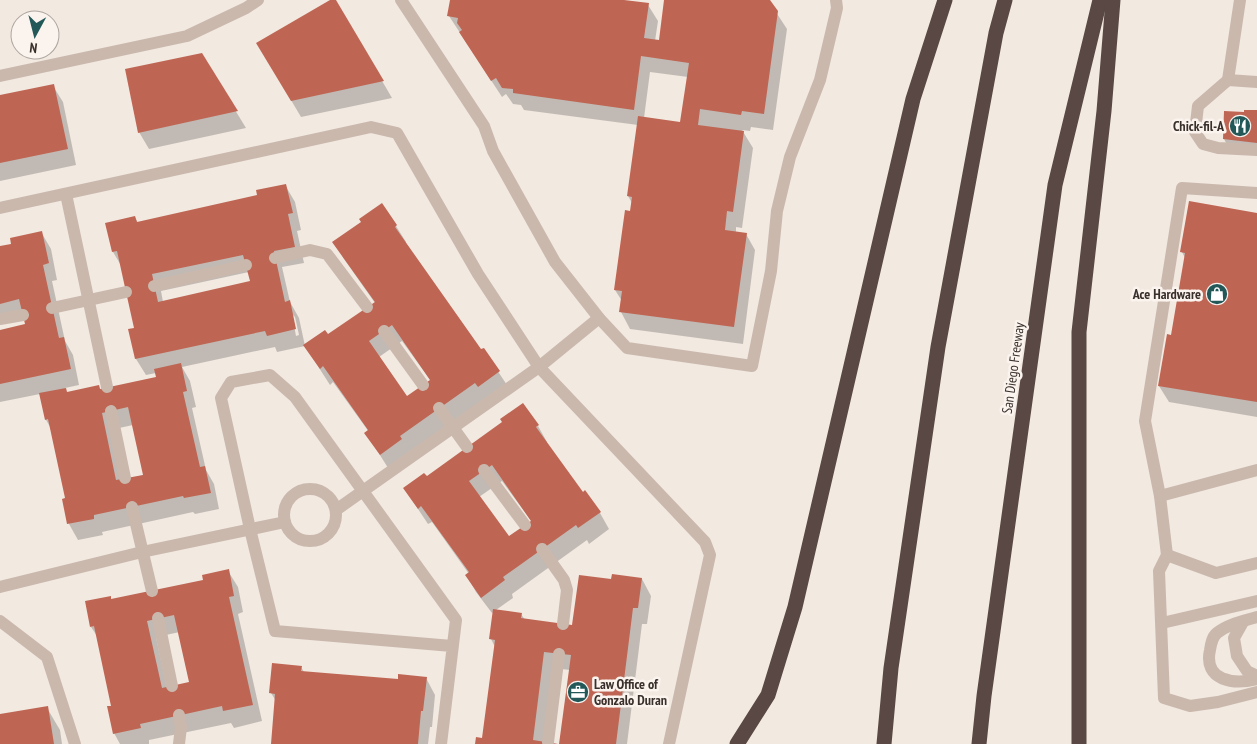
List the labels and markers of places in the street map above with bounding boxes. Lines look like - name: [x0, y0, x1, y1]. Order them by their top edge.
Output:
- restaurant icon: Chick-fil-A: [1228, 114, 1252, 138]
- place label: Chick-fil-A: [1173, 117, 1225, 135]
- shop icon: Ace Hardware: [1205, 282, 1229, 306]
- place label: Ace Hardware: [1132, 285, 1201, 303]
- place label: Law Office of Gonzalo Duran: [594, 675, 667, 709]
- office icon: Law Office of Gonzalo Duran: [566, 680, 590, 704]

